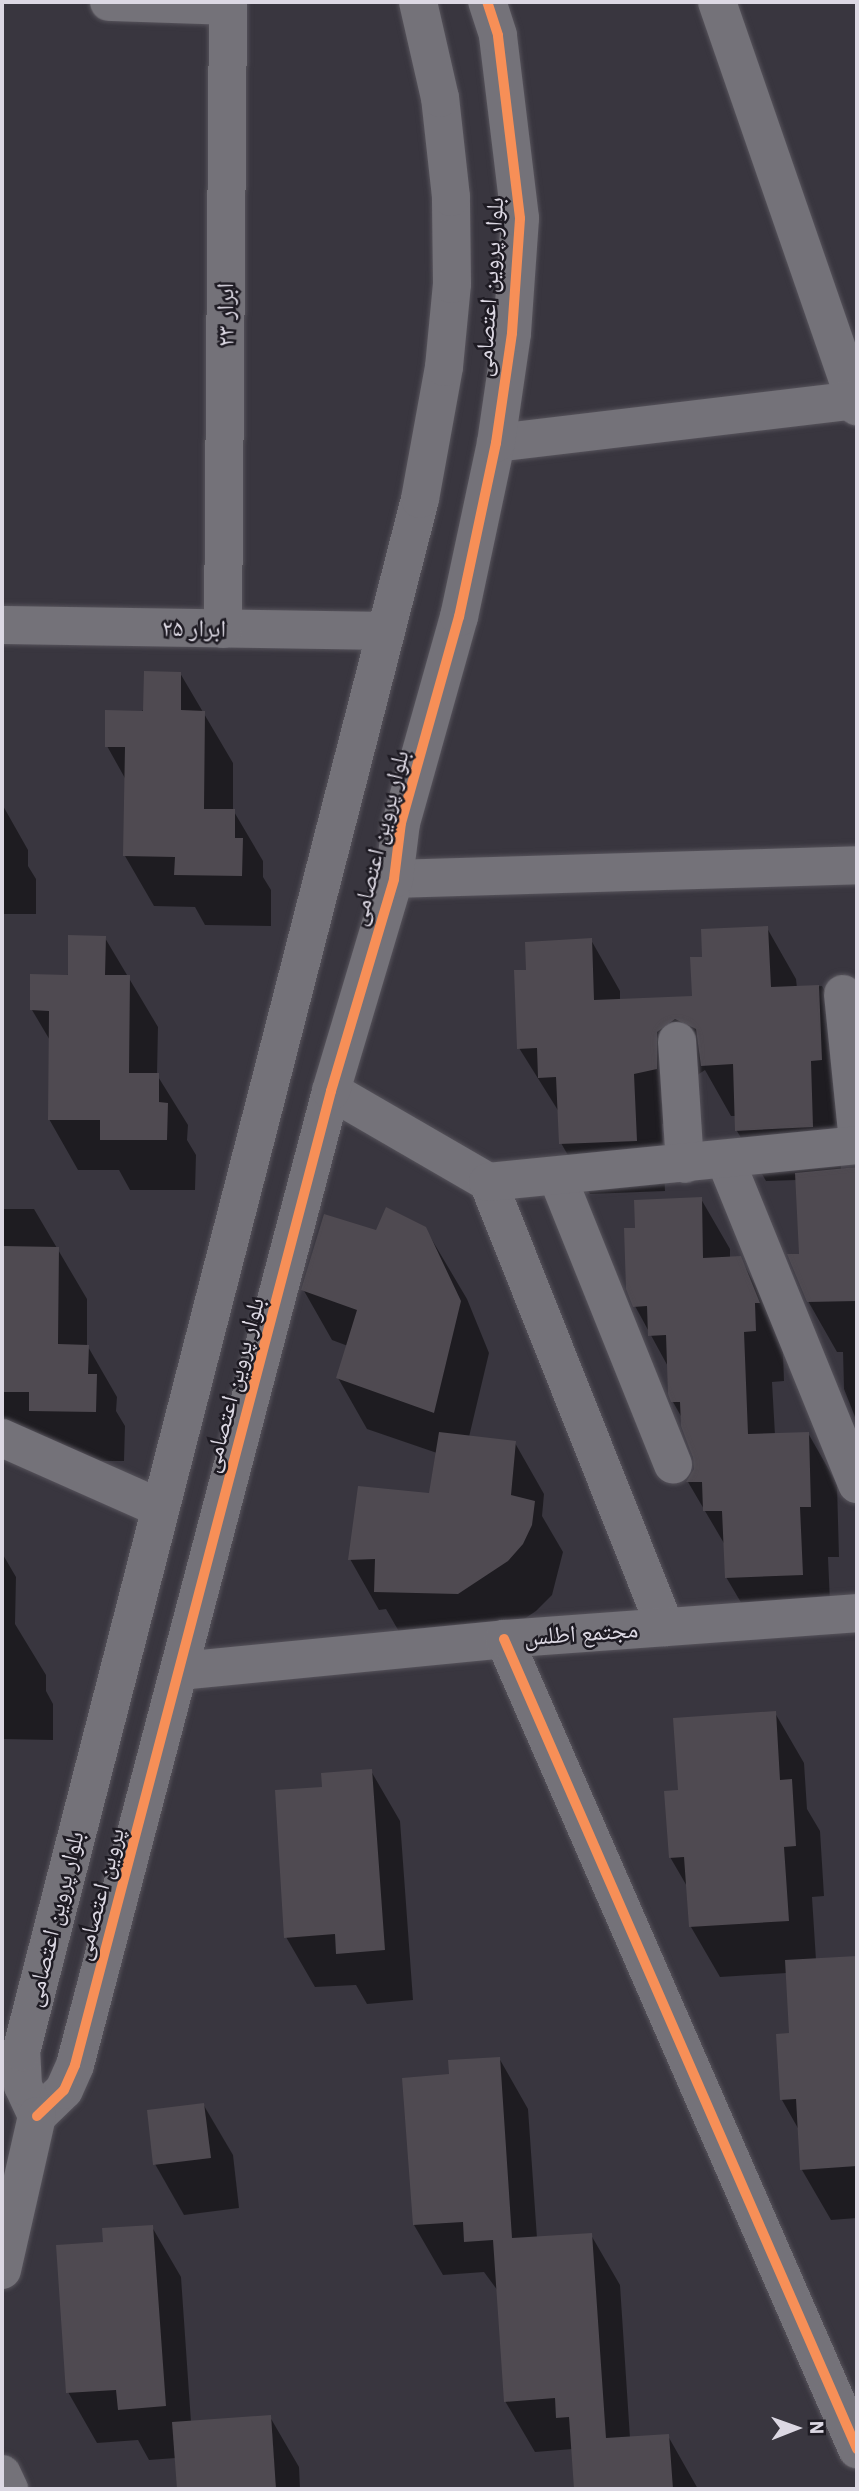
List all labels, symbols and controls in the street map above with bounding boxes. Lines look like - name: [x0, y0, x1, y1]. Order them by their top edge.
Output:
- street label: بلوار پروین اعتصامی: [468, 196, 510, 378]
- street label: ابرار ۲۳: [211, 283, 239, 347]
- street label: ابرار ۲۵: [162, 613, 226, 643]
- street label: بلوار پروین اعتصامی: [343, 747, 415, 929]
- street label: بلوار پروین اعتصامی: [196, 1294, 270, 1476]
- street label: مجتمع اطلس: [523, 1615, 639, 1651]
- street label: پروین اعتصامی: [68, 1825, 130, 1963]
- street label: بلوار پروین اعتصامی: [18, 1828, 90, 2010]
- north arrow: [761, 2393, 831, 2463]
- text: N: [805, 2421, 829, 2435]

